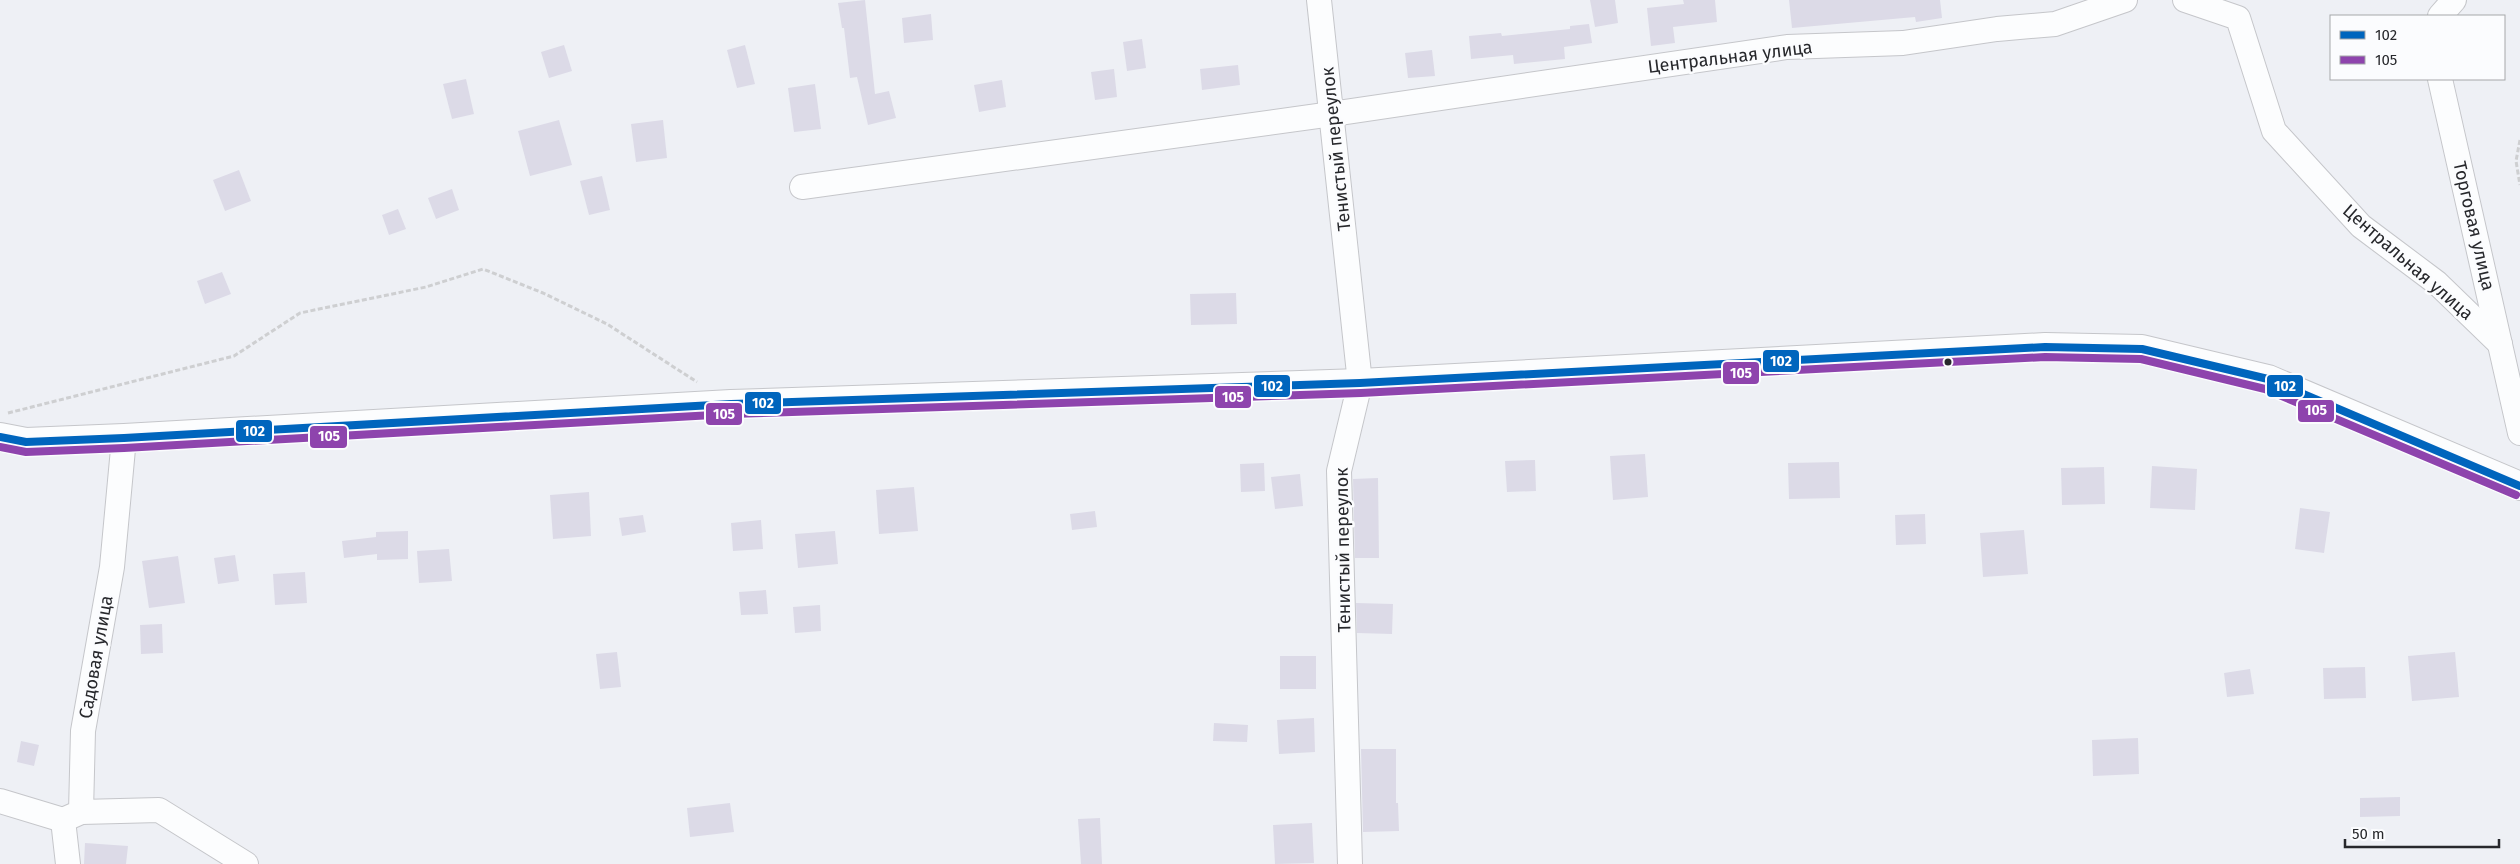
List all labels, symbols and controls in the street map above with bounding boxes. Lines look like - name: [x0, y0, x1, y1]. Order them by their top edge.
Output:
- legend: [2330, 15, 2505, 80]
- text: 102: [2375, 26, 2397, 44]
- street label: Центральная улица: [1646, 36, 1814, 78]
- text: 105: [2375, 51, 2397, 69]
- street label: Тенистый переулок: [1316, 65, 1356, 232]
- street label: Торговая улица: [2448, 159, 2500, 293]
- street label: Центральная улица: [2338, 199, 2478, 325]
- line badge: 102: [1762, 349, 1800, 373]
- text: 102: [1770, 353, 1792, 370]
- unlabelled marker: [1943, 357, 1953, 367]
- line badge: 105: [1722, 361, 1760, 385]
- text: 105: [1730, 365, 1753, 382]
- line badge: 102: [1253, 374, 1291, 398]
- line badge: 102: [2266, 374, 2304, 398]
- text: 102: [1261, 378, 1283, 395]
- text: 102: [2274, 378, 2296, 395]
- line badge: 105: [1214, 385, 1252, 409]
- text: 105: [1222, 389, 1245, 406]
- line badge: 102: [744, 391, 782, 415]
- text: 102: [752, 395, 774, 412]
- line badge: 105: [2297, 399, 2335, 423]
- line badge: 105: [705, 402, 743, 426]
- text: 105: [2305, 402, 2328, 419]
- text: 105: [713, 406, 736, 423]
- line badge: 102: [235, 419, 273, 443]
- text: 102: [243, 423, 265, 440]
- line badge: 105: [309, 425, 348, 449]
- text: 105: [318, 428, 341, 445]
- street label: Тенистый переулок: [1331, 467, 1355, 633]
- street label: Садовая улица: [74, 594, 118, 720]
- scale bar: [2345, 816, 2499, 848]
- text: 50 m: [2352, 825, 2385, 843]

